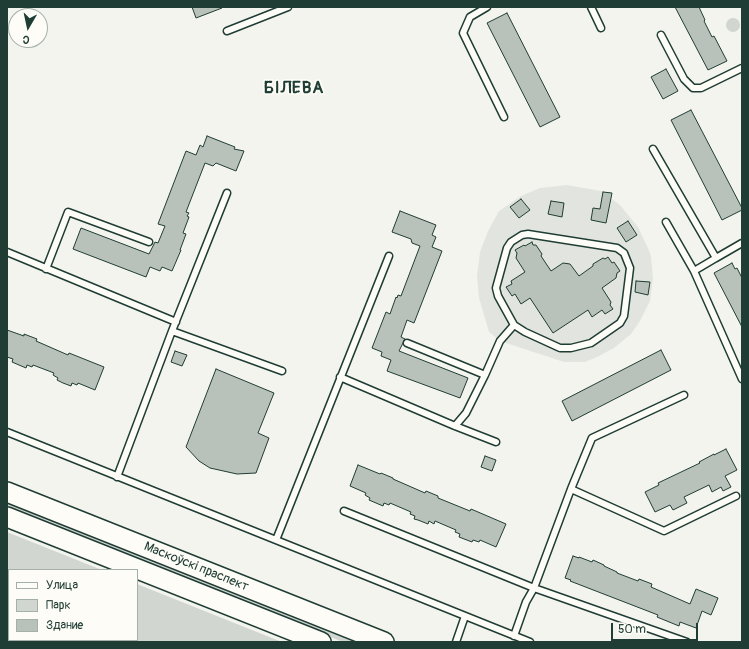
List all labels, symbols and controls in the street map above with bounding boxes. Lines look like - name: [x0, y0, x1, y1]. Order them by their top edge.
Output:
- north arrow: [8, 8, 48, 48]
- text: С: [22, 32, 31, 46]
- district label: БІЛЕВА: [264, 79, 324, 99]
- street label: Маскоўскі праспект: [141, 539, 251, 595]
- legend: [8, 569, 138, 641]
- text: Улица: [46, 578, 78, 593]
- text: Парк: [46, 598, 71, 613]
- scale bar: [613, 615, 700, 641]
- text: Здание: [46, 618, 83, 633]
- text: 50 m: [618, 622, 646, 637]

